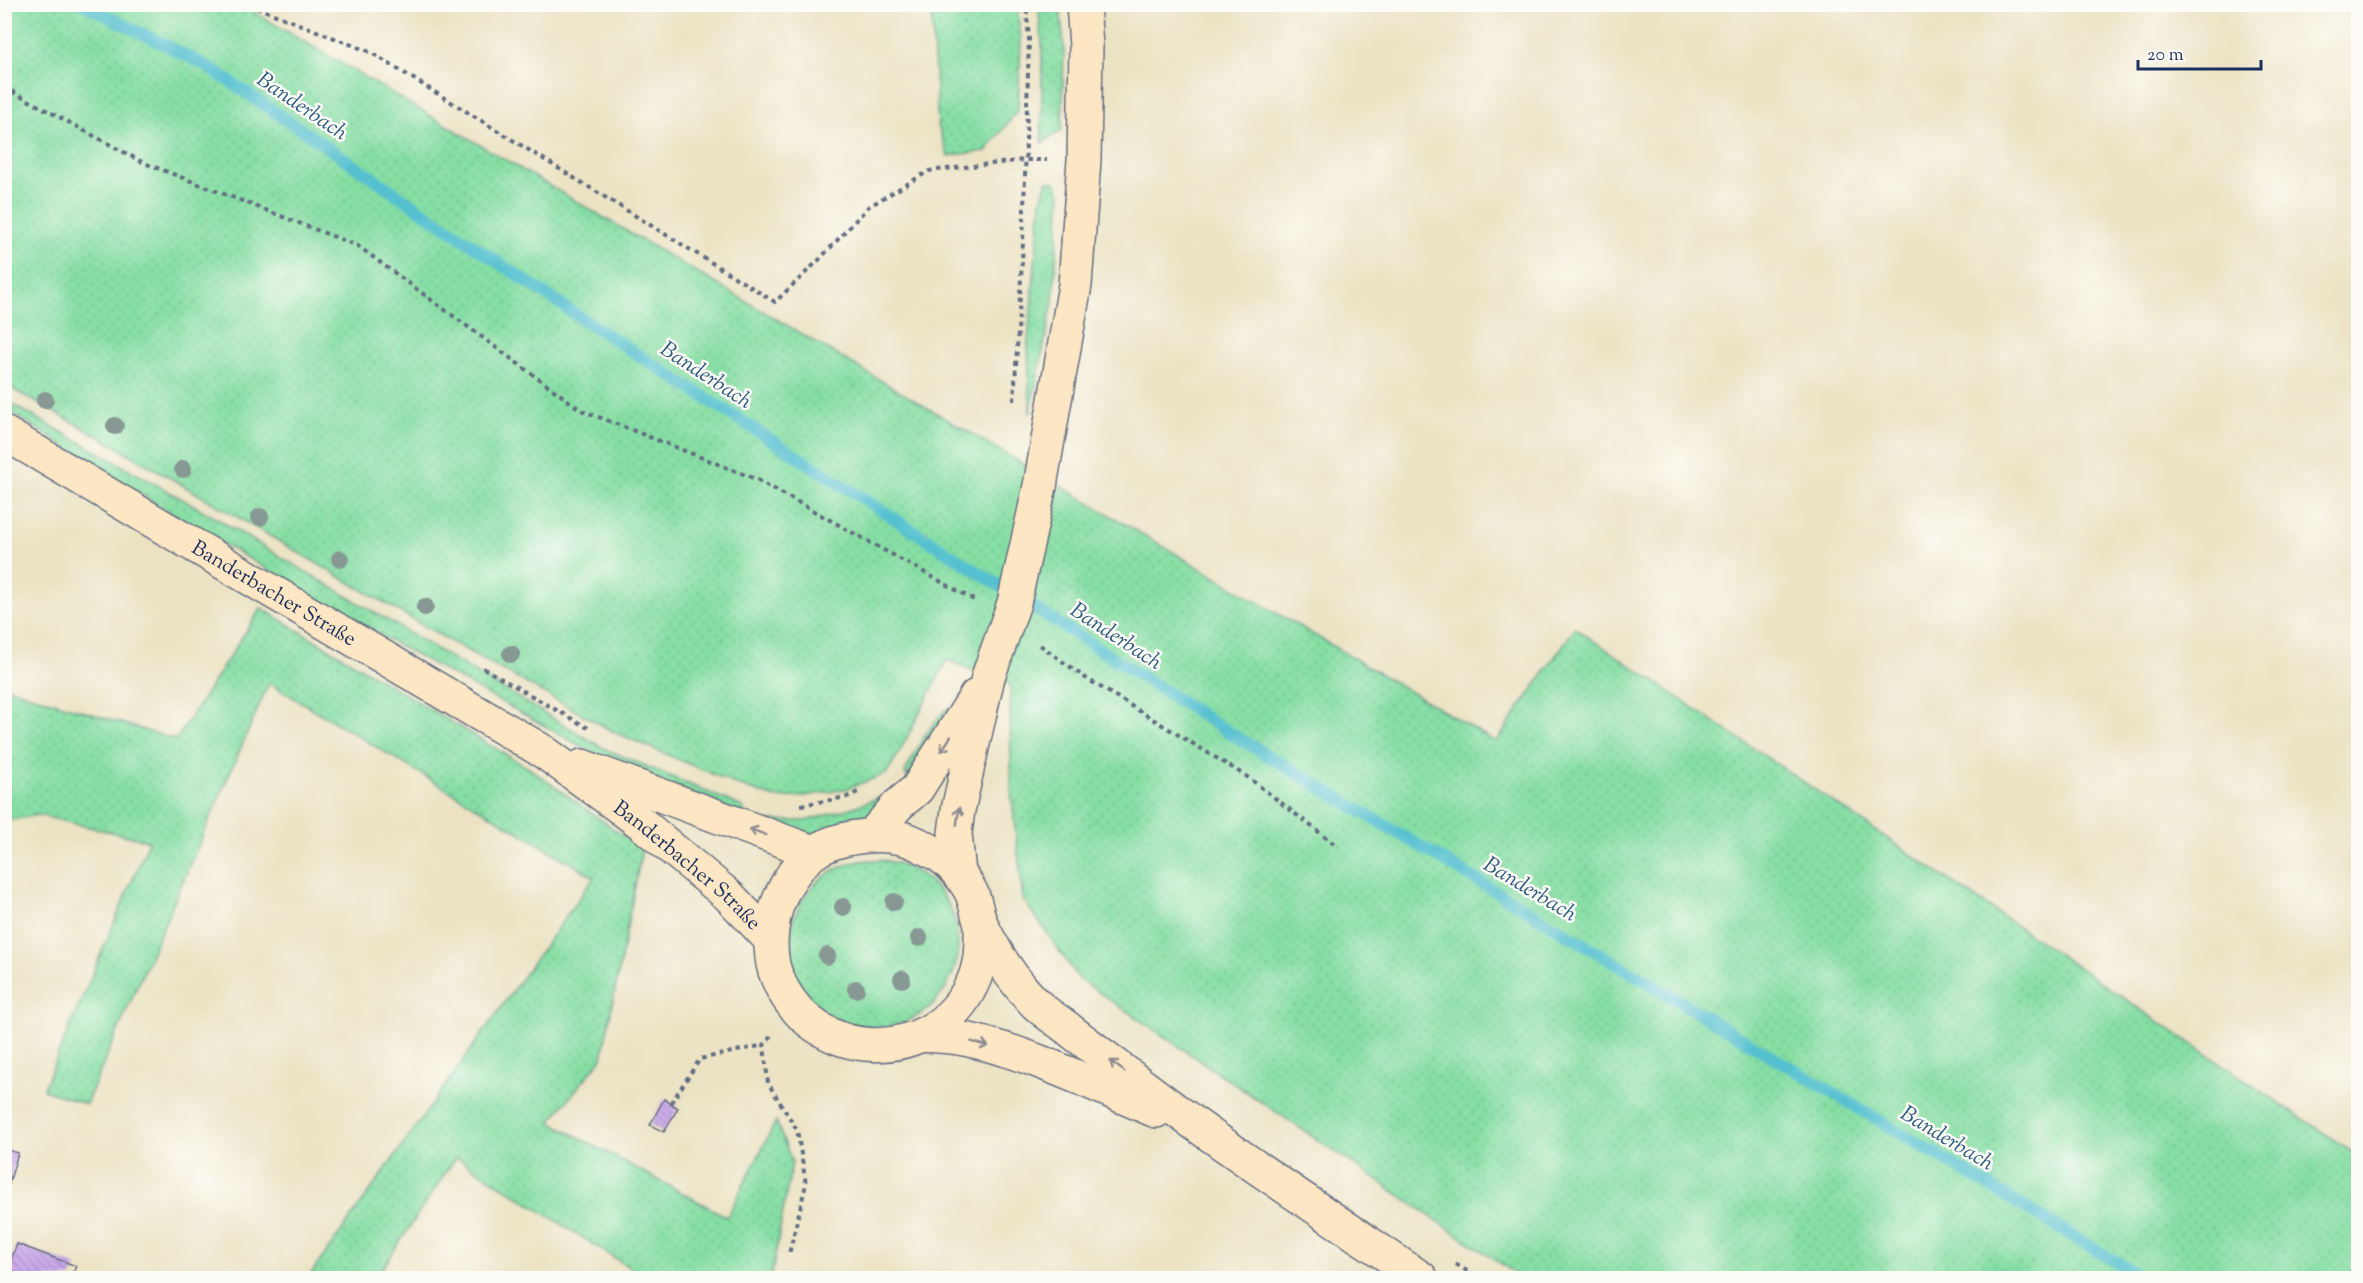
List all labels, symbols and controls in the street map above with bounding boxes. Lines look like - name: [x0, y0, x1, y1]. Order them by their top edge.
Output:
- scale bar: [2138, 33, 2261, 71]
- text: 20 m: [2147, 43, 2184, 69]
- water label: Banderbach: [249, 65, 354, 150]
- water label: Banderbach: [653, 335, 758, 418]
- street label: Banderbacher Straße: [185, 534, 361, 655]
- water label: Banderbach: [1063, 596, 1168, 679]
- one-way arrow: [939, 735, 951, 752]
- street label: Banderbacher Straße: [606, 794, 767, 938]
- one-way arrow: [952, 807, 963, 826]
- one-way arrow: [750, 826, 768, 837]
- water label: Banderbach: [1477, 850, 1583, 931]
- one-way arrow: [970, 1038, 989, 1050]
- one-way arrow: [1109, 1060, 1125, 1073]
- water label: Banderbach: [1894, 1099, 2000, 1180]

